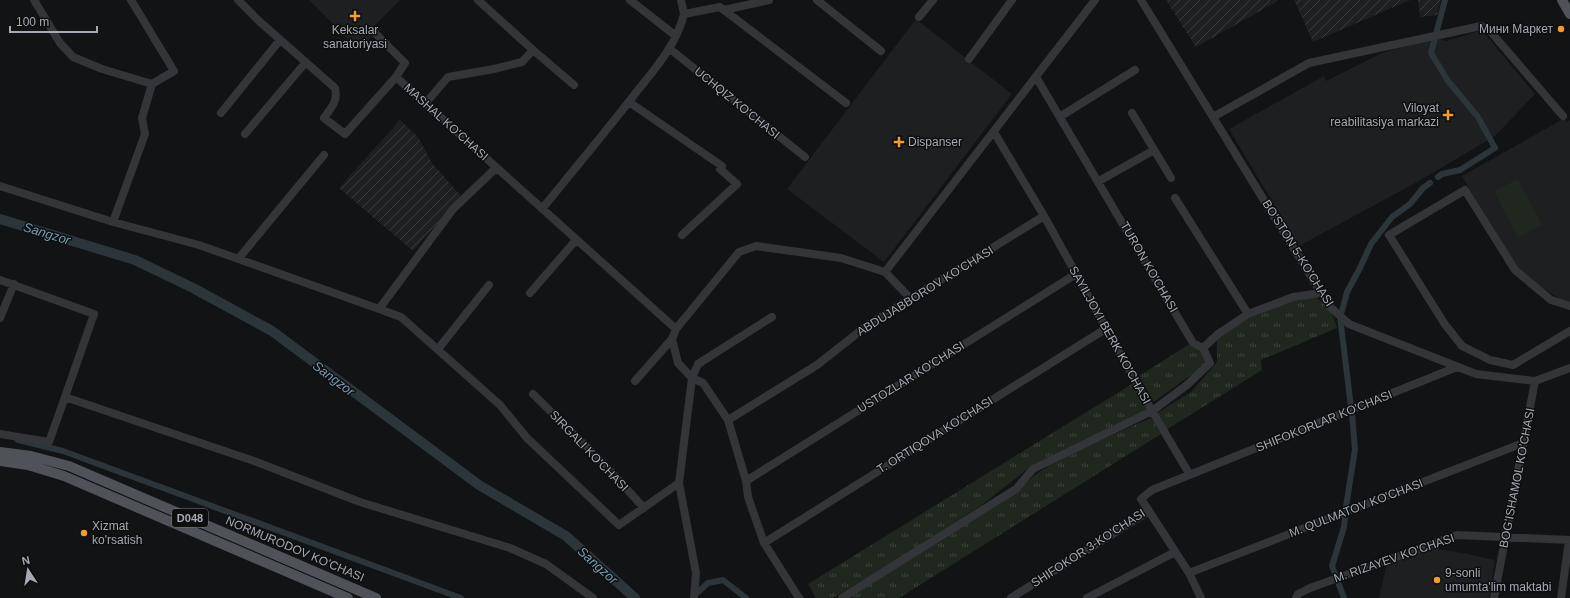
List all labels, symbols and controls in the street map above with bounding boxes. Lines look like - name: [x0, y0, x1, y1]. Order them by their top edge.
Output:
- scale bar: [10, 8, 97, 34]
- marker: Keksalar sanatoriyasi: [349, 10, 361, 22]
- text: 100 m: [16, 15, 49, 29]
- place label: Мини Маркет: [1479, 22, 1554, 36]
- place label: Keksalar sanatoriyasi: [323, 23, 387, 51]
- marker: Мини Маркет: [1556, 24, 1566, 34]
- street label: UCHQIZ KO'CHASI: [692, 64, 782, 142]
- street label: MASHAL KO'CHASI: [401, 80, 491, 164]
- place label: Viloyat reabilitasiya markazi: [1330, 101, 1440, 129]
- marker: Viloyat reabilitasiya markazi: [1442, 109, 1454, 121]
- place label: Dispanser: [908, 135, 962, 149]
- marker: Dispanser: [893, 136, 905, 148]
- street label: BO'STON 5-KO'CHASI: [1259, 197, 1337, 309]
- water label: Sangzor: [22, 219, 73, 248]
- street label: TURON KO'CHASI: [1117, 219, 1181, 315]
- street label: ABDUJABBOROV KO'CHASI: [854, 243, 996, 339]
- street label: SAYILJOYI BERK KO'CHASI: [1066, 264, 1154, 406]
- street label: USTOZLAR KO'CHASI: [855, 338, 967, 416]
- water label: Sangzor: [310, 358, 358, 399]
- street label: SHIFOKORLAR KO'CHASI: [1254, 387, 1394, 455]
- street label: T. ORTIQOVA KO'CHASI: [875, 394, 995, 476]
- street label: BOG'ISHAMOL KO'CHASI: [1497, 407, 1537, 549]
- street label: SIRGALI KO'CHASI: [547, 408, 631, 494]
- street label: M. QULMATOV KO'CHASI: [1287, 476, 1425, 540]
- street label: SHIFOKOR 3-KO'CHASI: [1028, 506, 1148, 590]
- road number: D048: [172, 509, 208, 527]
- street label: NORMURODOV KO'CHASI: [224, 513, 366, 585]
- place label: Xizmat ko'rsatish: [92, 519, 142, 547]
- marker: Xizmat ko'rsatish: [79, 528, 89, 538]
- street label: M. RIZAYEV KO'CHASI: [1332, 531, 1456, 585]
- water label: Sangzor: [575, 544, 621, 588]
- north arrow: [8, 550, 48, 590]
- text: N: [21, 554, 31, 567]
- place label: 9-sonli umumta'lim maktabi: [1445, 566, 1551, 594]
- marker: 9-sonli umumta'lim maktabi: [1432, 575, 1442, 585]

